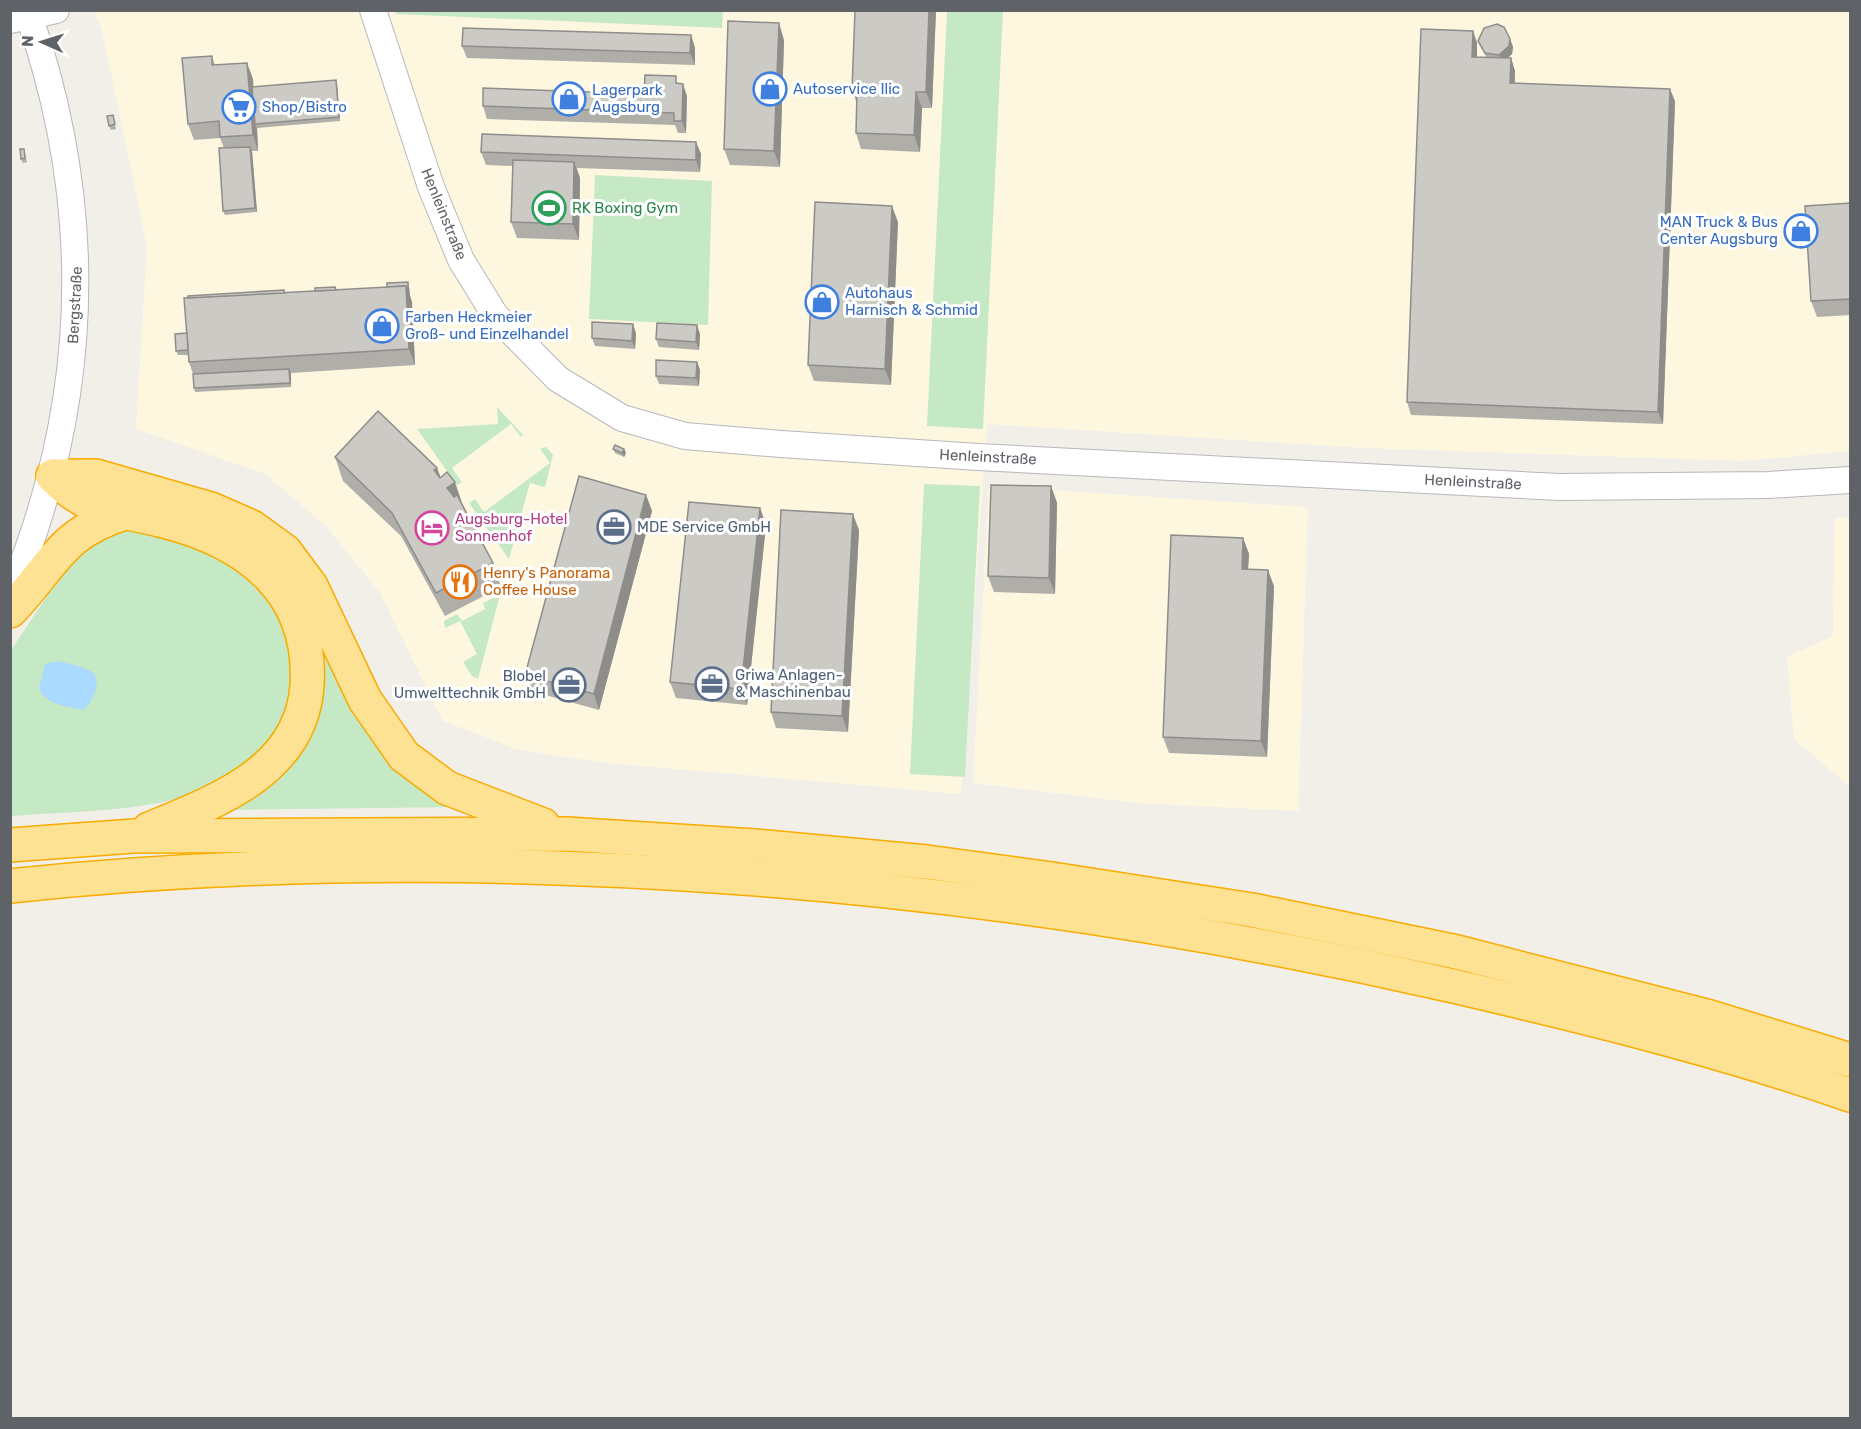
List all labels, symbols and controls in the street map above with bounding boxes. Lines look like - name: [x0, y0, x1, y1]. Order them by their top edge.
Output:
- north arrow: [12, 12, 72, 72]
- text: N: [18, 35, 37, 47]
- shop icon: Autoservice Ilic: [752, 71, 788, 107]
- place label: Autoservice Ilic: [793, 80, 900, 98]
- shop icon: Lagerpark Augsburg: [551, 81, 587, 117]
- place label: Lagerpark Augsburg: [592, 81, 663, 116]
- supermarket icon: Shop/Bistro: [221, 89, 257, 125]
- place label: Shop/Bistro: [262, 98, 347, 116]
- street label: Henleinstraße: [417, 165, 471, 263]
- sports icon: RK Boxing Gym: [531, 190, 567, 226]
- place label: RK Boxing Gym: [572, 199, 678, 217]
- place label: MAN Truck & Bus Center Augsburg: [1660, 213, 1778, 248]
- shop icon: MAN Truck & Bus Center Augsburg: [1783, 213, 1819, 249]
- street label: Bergstraße: [64, 266, 86, 344]
- shop icon: Autohaus Harnisch & Schmid: [804, 284, 840, 320]
- place label: Autohaus Harnisch & Schmid: [845, 284, 978, 319]
- shop icon: Farben Heckmeier Groß- und Einzelhandel: [364, 308, 400, 344]
- place label: Farben Heckmeier Groß- und Einzelhandel: [405, 308, 569, 343]
- street label: Henleinstraße: [939, 445, 1037, 469]
- street label: Henleinstraße: [1424, 470, 1522, 494]
- office icon: MDE Service GmbH: [596, 509, 632, 545]
- hotel icon: Augsburg-Hotel Sonnenhof: [414, 510, 450, 546]
- place label: Augsburg-Hotel Sonnenhof: [455, 510, 567, 545]
- place label: MDE Service GmbH: [637, 518, 771, 536]
- restaurant icon: Henry's Panorama Coffee House: [442, 564, 478, 600]
- place label: Henry's Panorama Coffee House: [483, 564, 610, 599]
- office icon: Griwa Anlagen- & Maschinenbau: [694, 666, 730, 702]
- place label: Griwa Anlagen- & Maschinenbau: [735, 666, 851, 701]
- place label: Blobel Umwelttechnik GmbH: [394, 667, 546, 702]
- office icon: Blobel Umwelttechnik GmbH: [551, 667, 587, 703]

